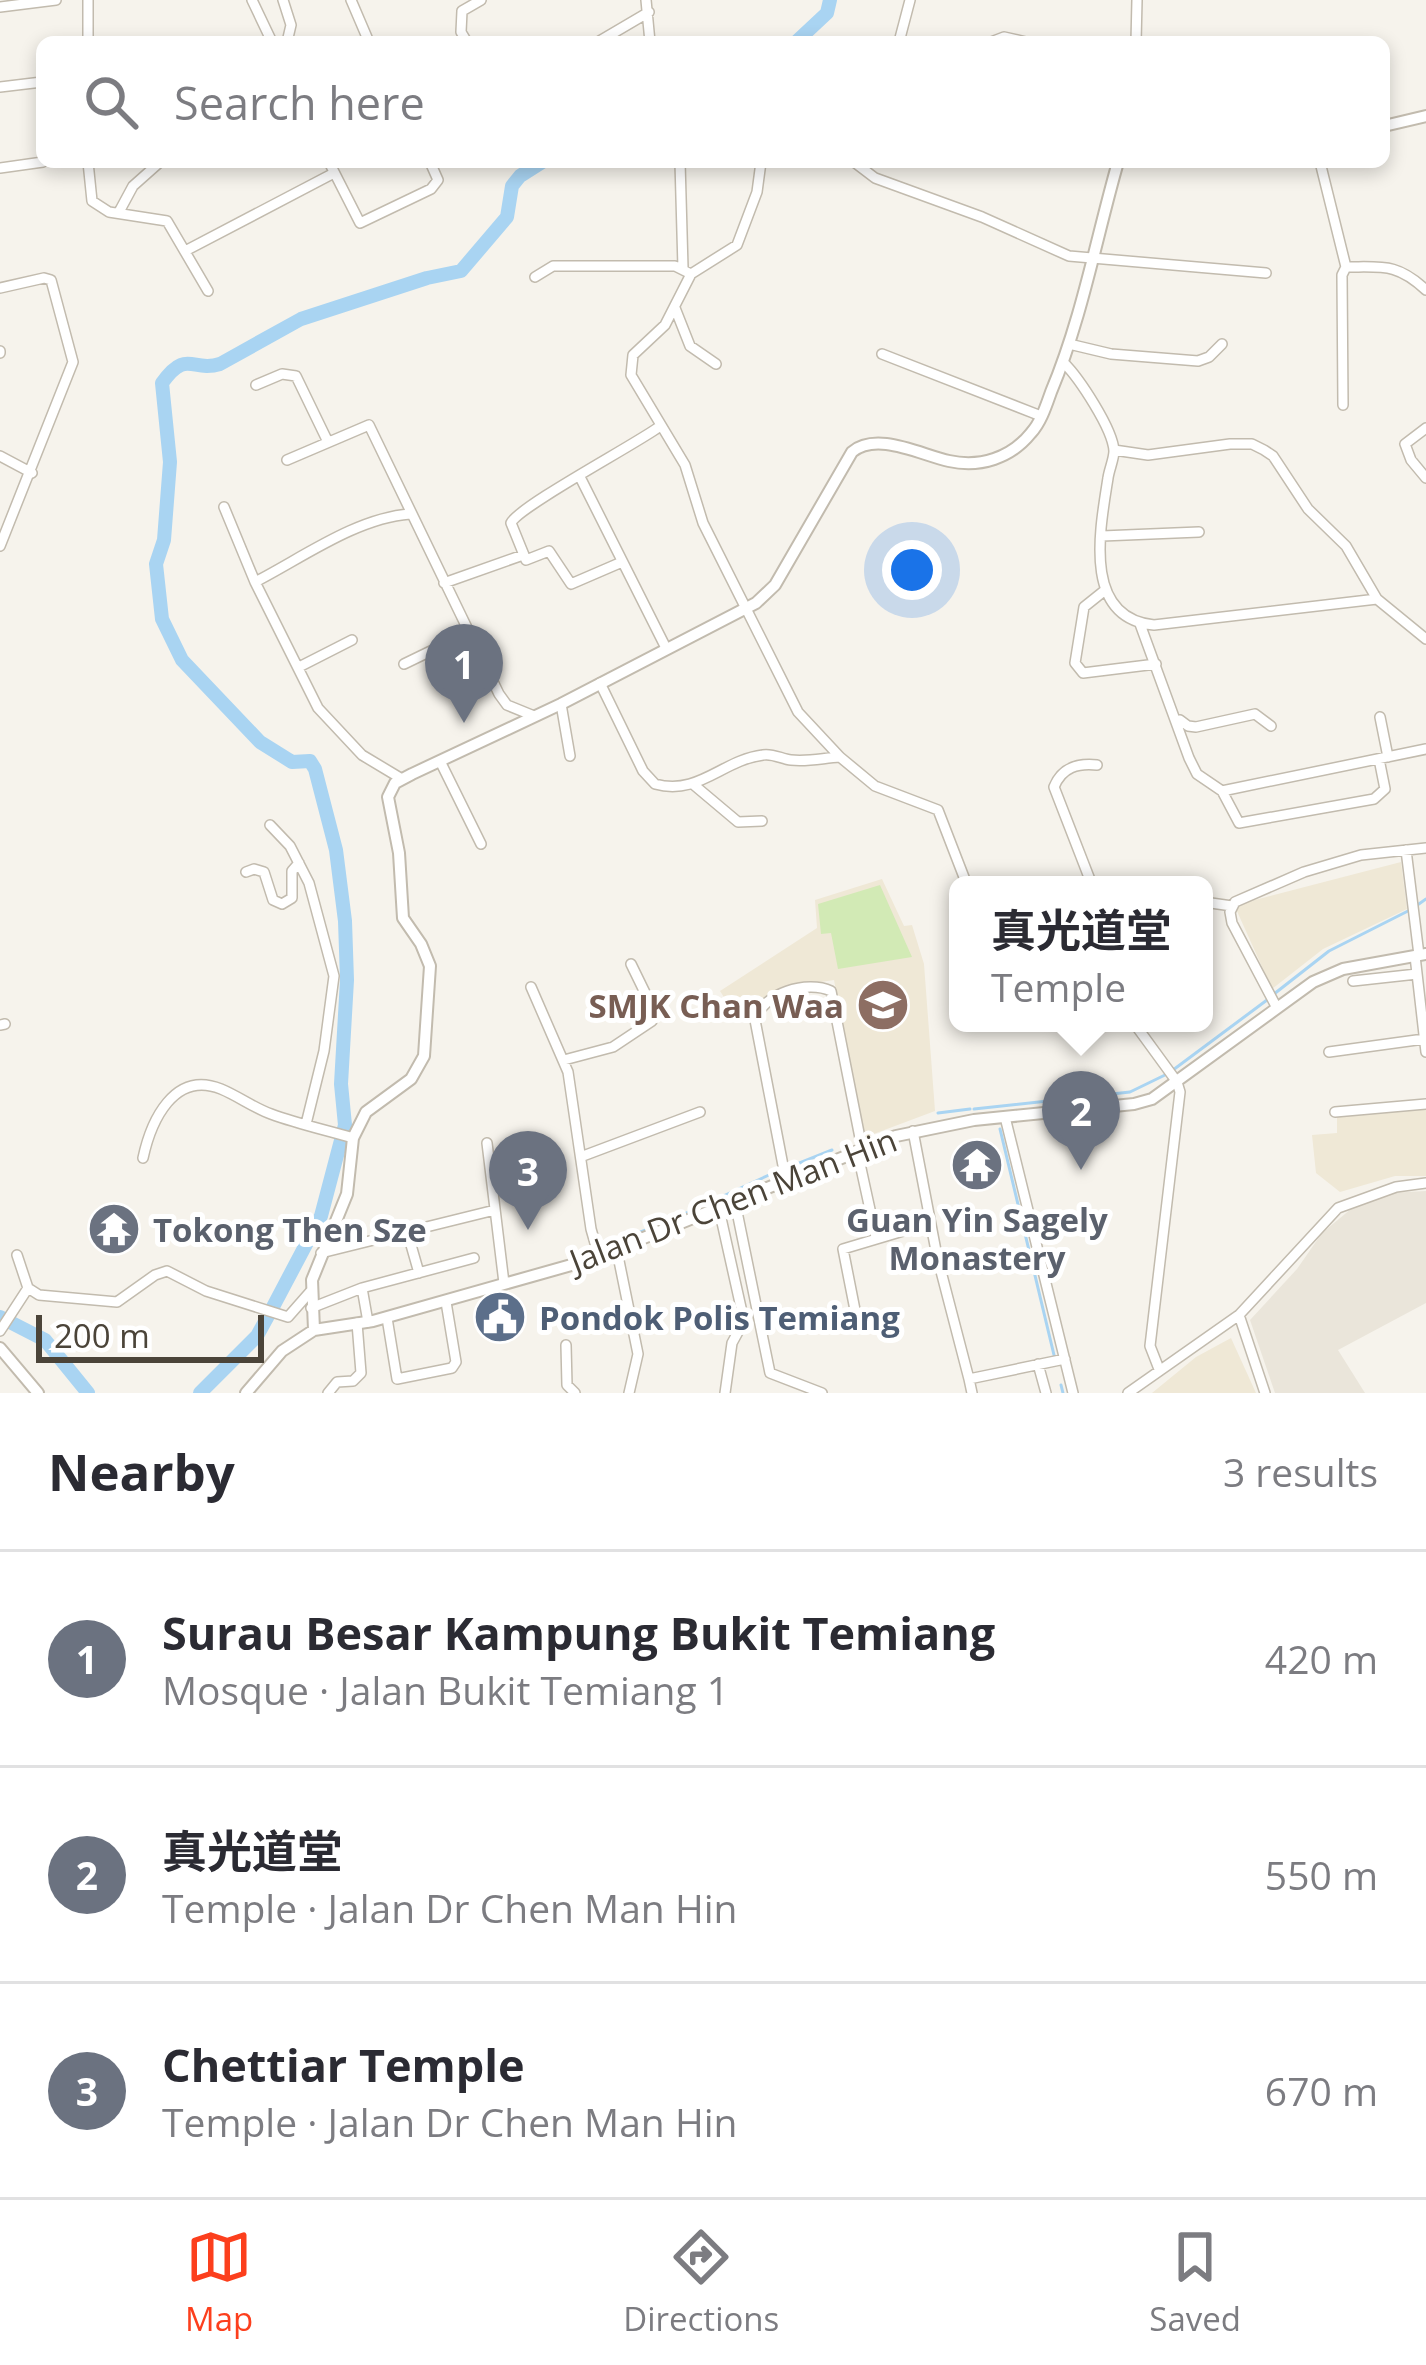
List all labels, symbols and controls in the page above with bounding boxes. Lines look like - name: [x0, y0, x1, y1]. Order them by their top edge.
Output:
- search box: [36, 36, 1390, 168]
- icon: search: [78, 69, 144, 135]
- text: Search here: [174, 72, 425, 133]
- your location: [882, 540, 942, 600]
- pin: 1: [425, 624, 503, 723]
- popup: [949, 876, 1213, 1032]
- text: 真光道堂: [991, 899, 1171, 960]
- text: Temple: [991, 960, 1126, 1013]
- school or university icon: SMJK Chan Waa: [855, 977, 911, 1033]
- place label: SMJK Chan Waa: [589, 983, 844, 1028]
- pin: 2: [1042, 1071, 1120, 1170]
- street label: Jalan Dr Chen Man Hin: [560, 1117, 903, 1284]
- pin: 3: [489, 1131, 567, 1230]
- temple icon: Guan Yin Sagely Monastery: [949, 1137, 1005, 1193]
- place label: Guan Yin Sagely Monastery: [846, 1197, 1108, 1280]
- temple icon: Tokong Then Sze: [86, 1201, 142, 1257]
- place label: Tokong Then Sze: [153, 1207, 427, 1252]
- public building icon: Pondok Polis Temiang: [472, 1289, 528, 1345]
- place label: Pondok Polis Temiang: [539, 1295, 900, 1340]
- scale bar: [36, 1309, 264, 1362]
- text: 200 m: [54, 1313, 150, 1358]
- text: Nearby: [48, 1436, 235, 1506]
- text: 3 results: [1223, 1445, 1378, 1498]
- text: Surau Besar Kampung Bukit Temiang: [162, 1602, 995, 1663]
- text: 1: [76, 1632, 98, 1685]
- text: 420 m: [1265, 1632, 1378, 1685]
- text: Mosque · Jalan Bukit Temiang 1: [162, 1663, 729, 1716]
- text: 真光道堂: [162, 1820, 342, 1881]
- text: 2: [76, 1848, 98, 1901]
- text: 550 m: [1265, 1848, 1378, 1901]
- text: Temple · Jalan Dr Chen Man Hin: [162, 1881, 737, 1934]
- text: Chettiar Temple: [162, 2034, 525, 2095]
- text: 3: [76, 2064, 98, 2117]
- text: 670 m: [1265, 2064, 1378, 2117]
- text: Temple · Jalan Dr Chen Man Hin: [162, 2095, 737, 2148]
- tab: Map: [185, 2224, 253, 2341]
- tab: Directions: [623, 2224, 779, 2341]
- tab: Saved: [1149, 2224, 1241, 2341]

